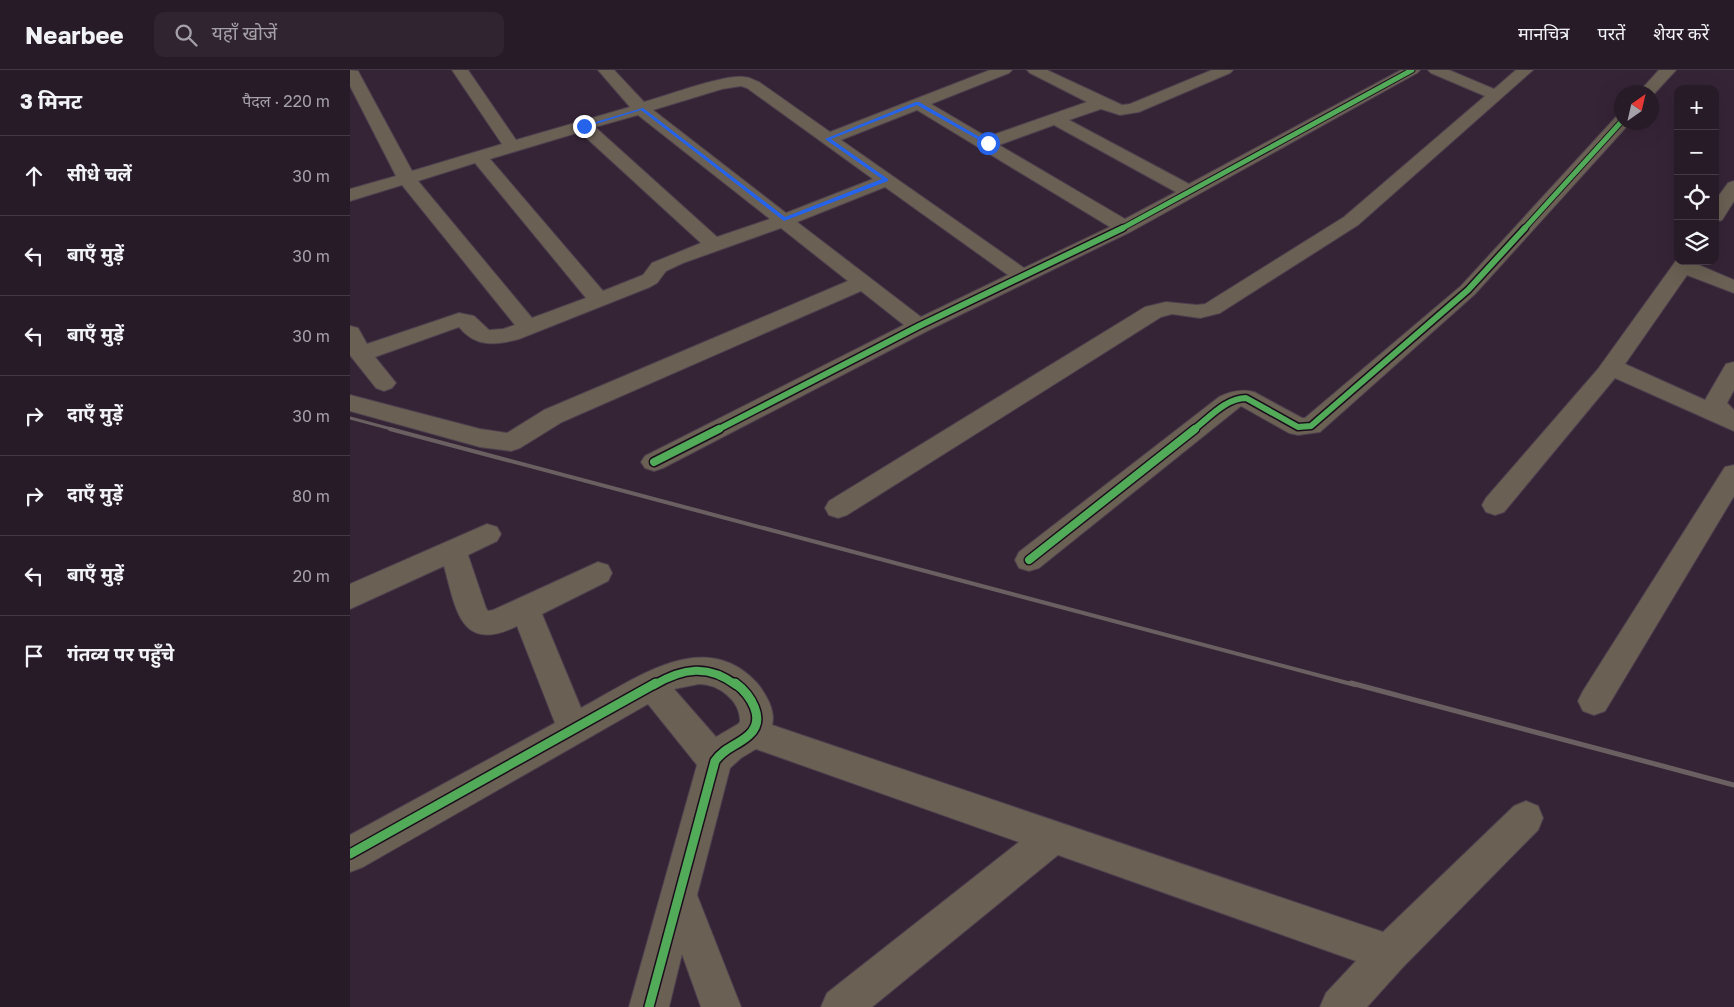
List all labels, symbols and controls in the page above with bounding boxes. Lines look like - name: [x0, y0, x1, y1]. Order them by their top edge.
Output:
- search box: [154, 12, 504, 57]
- text: Nearbee: [25, 20, 124, 49]
- icon: search: [172, 21, 200, 49]
- text: यहाँ खोजें: [212, 21, 277, 44]
- text: मानचित्र: [1518, 22, 1569, 44]
- text: परतें: [1597, 22, 1625, 44]
- text: शेयर करें: [1653, 22, 1709, 44]
- north arrow: [1614, 85, 1659, 130]
- map controls: [1674, 85, 1719, 265]
- button: +: [1674, 85, 1719, 130]
- text: 3 मिनट: [20, 88, 82, 114]
- text: पैदल · 220 m: [242, 91, 330, 111]
- route end: [573, 115, 596, 138]
- button: −: [1674, 130, 1719, 175]
- route start: [977, 132, 1000, 155]
- icon: ahead: [20, 162, 48, 190]
- text: सीधे चलें: [67, 162, 132, 185]
- text: 30 m: [293, 166, 330, 186]
- button: locate: [1674, 175, 1719, 220]
- button: layers: [1674, 220, 1719, 265]
- icon: left: [20, 242, 48, 270]
- text: बाएँ मुड़ें: [67, 242, 124, 265]
- text: 30 m: [293, 246, 330, 266]
- icon: left: [20, 322, 48, 350]
- text: बाएँ मुड़ें: [67, 322, 124, 345]
- text: 30 m: [293, 326, 330, 346]
- icon: right: [20, 402, 48, 430]
- text: दाएँ मुड़ें: [67, 402, 123, 425]
- text: 30 m: [293, 406, 330, 426]
- icon: right: [20, 482, 48, 510]
- text: दाएँ मुड़ें: [67, 482, 123, 505]
- text: 80 m: [292, 486, 330, 506]
- icon: left: [20, 562, 48, 590]
- text: बाएँ मुड़ें: [67, 562, 124, 585]
- text: 20 m: [293, 566, 330, 586]
- icon: arrive: [20, 642, 48, 670]
- text: गंतव्य पर पहुँचे: [67, 642, 174, 665]

